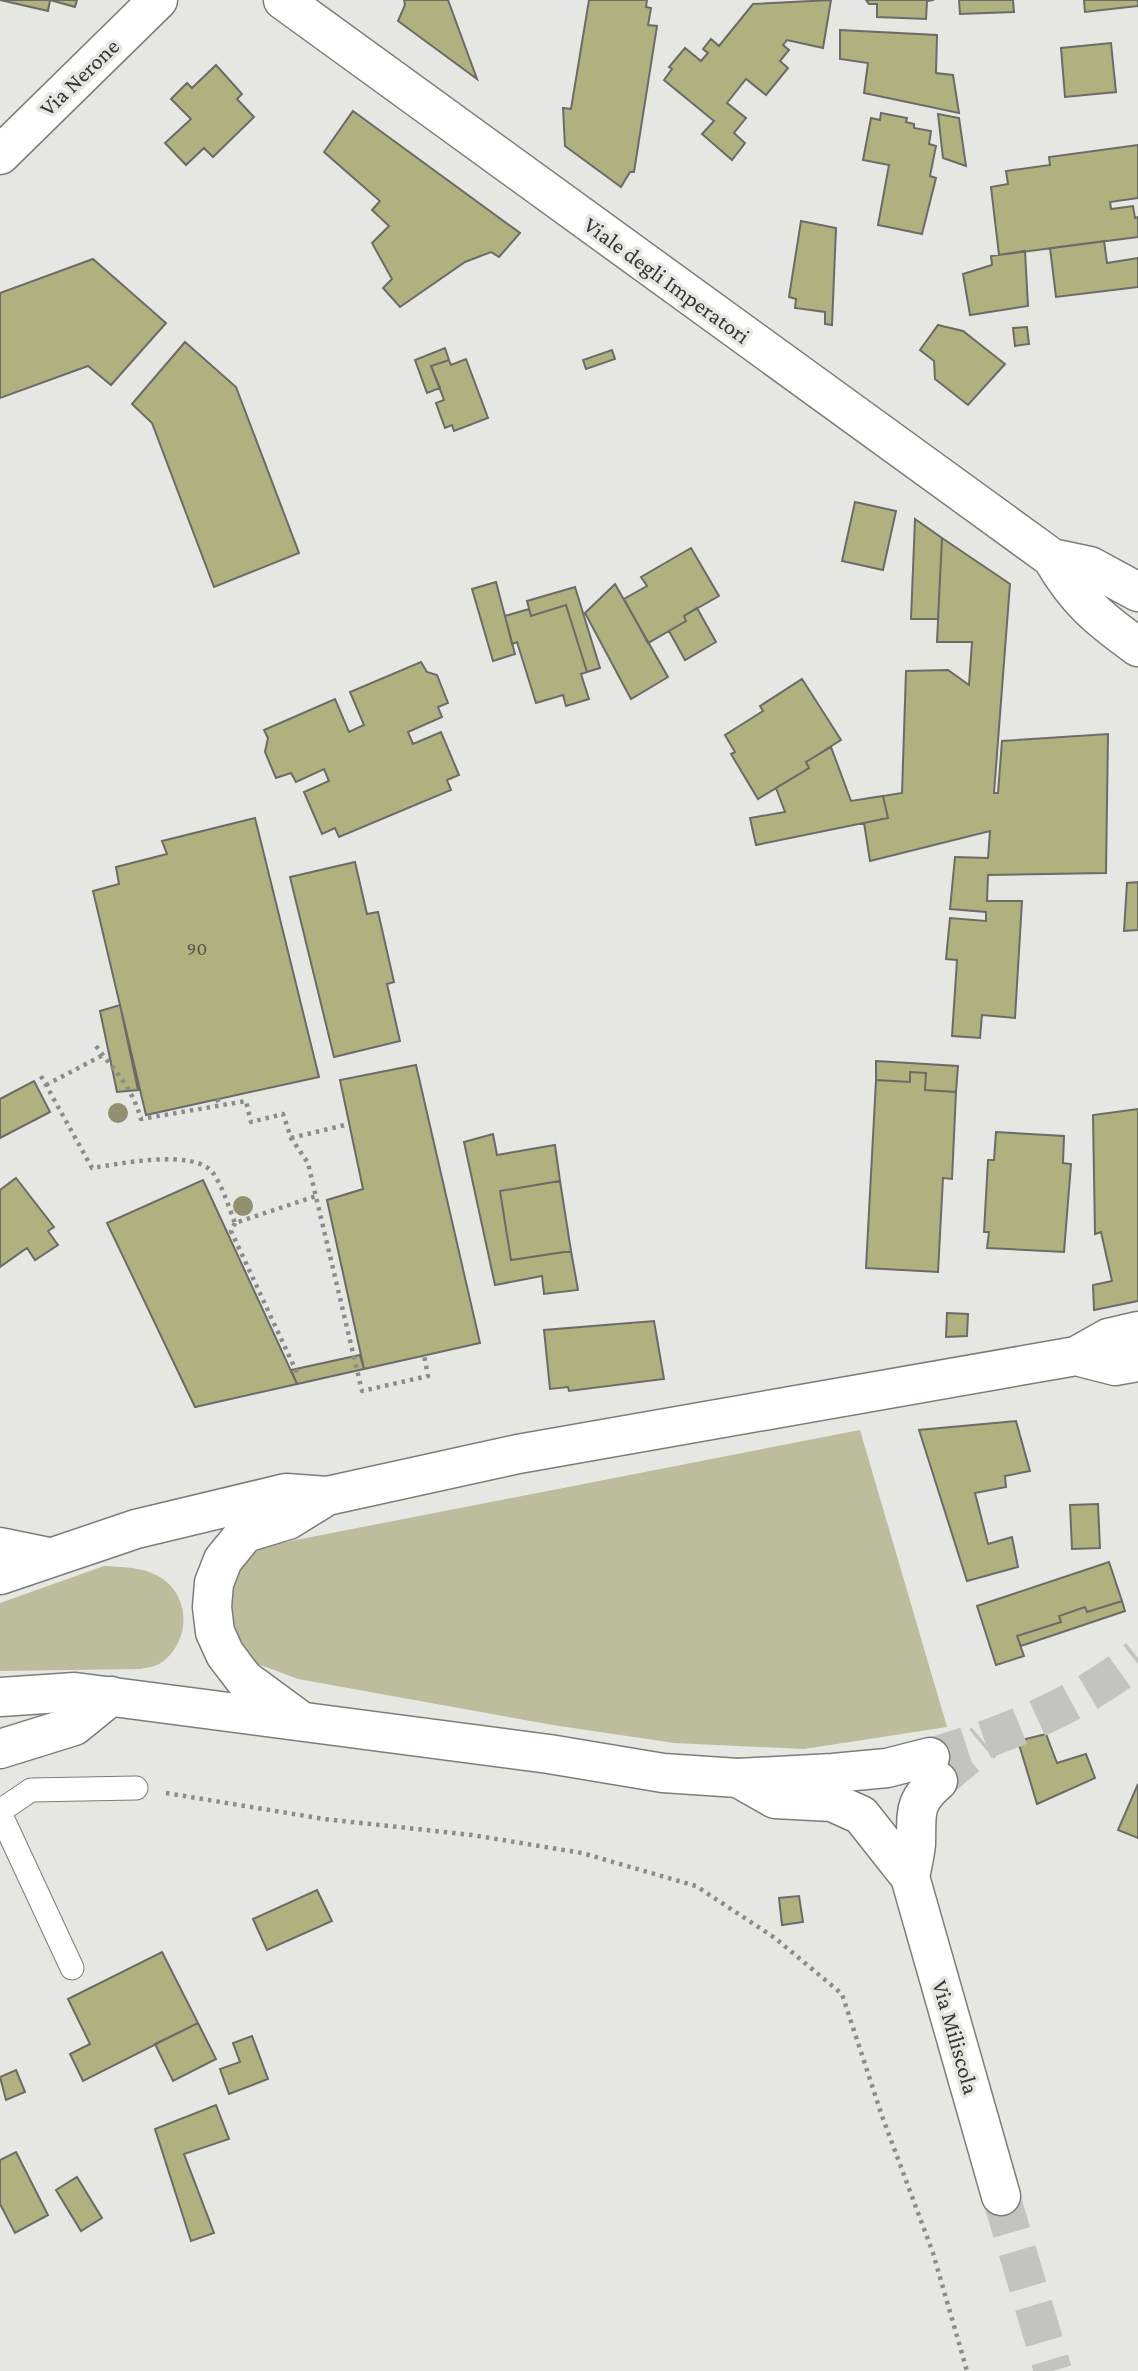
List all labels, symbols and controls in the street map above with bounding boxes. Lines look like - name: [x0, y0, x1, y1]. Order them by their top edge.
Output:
- street label: Via Nerone: [34, 33, 124, 121]
- street label: Viale degli Imperatori: [579, 211, 755, 349]
- house number: 90: [187, 938, 207, 959]
- street label: Via Miliscola: [927, 1977, 985, 2097]

